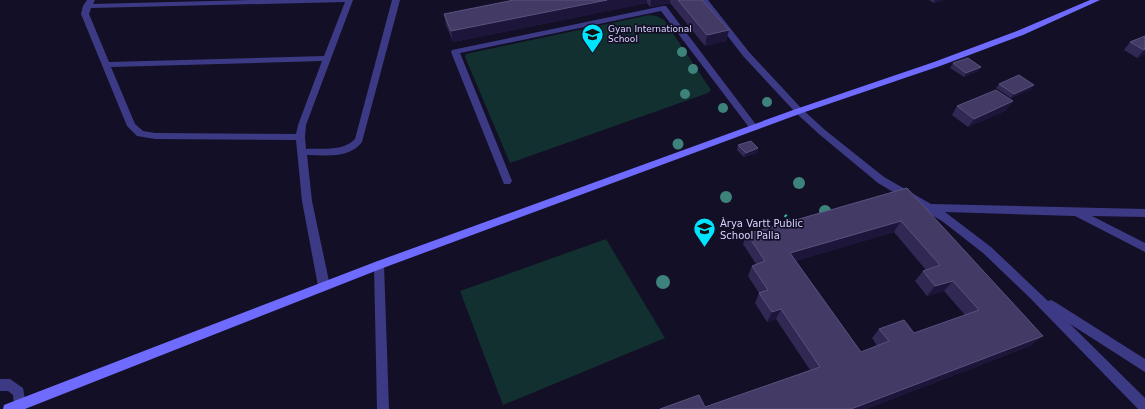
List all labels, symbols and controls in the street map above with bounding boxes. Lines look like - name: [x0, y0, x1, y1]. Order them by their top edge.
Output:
- school or university icon: Gyan International School: [579, 21, 605, 54]
- place label: Gyan International School: [608, 24, 692, 44]
- school or university icon: Àrya Vartt Public School Palla: [691, 216, 717, 249]
- place label: Àrya Vartt Public School Palla: [720, 217, 803, 241]

